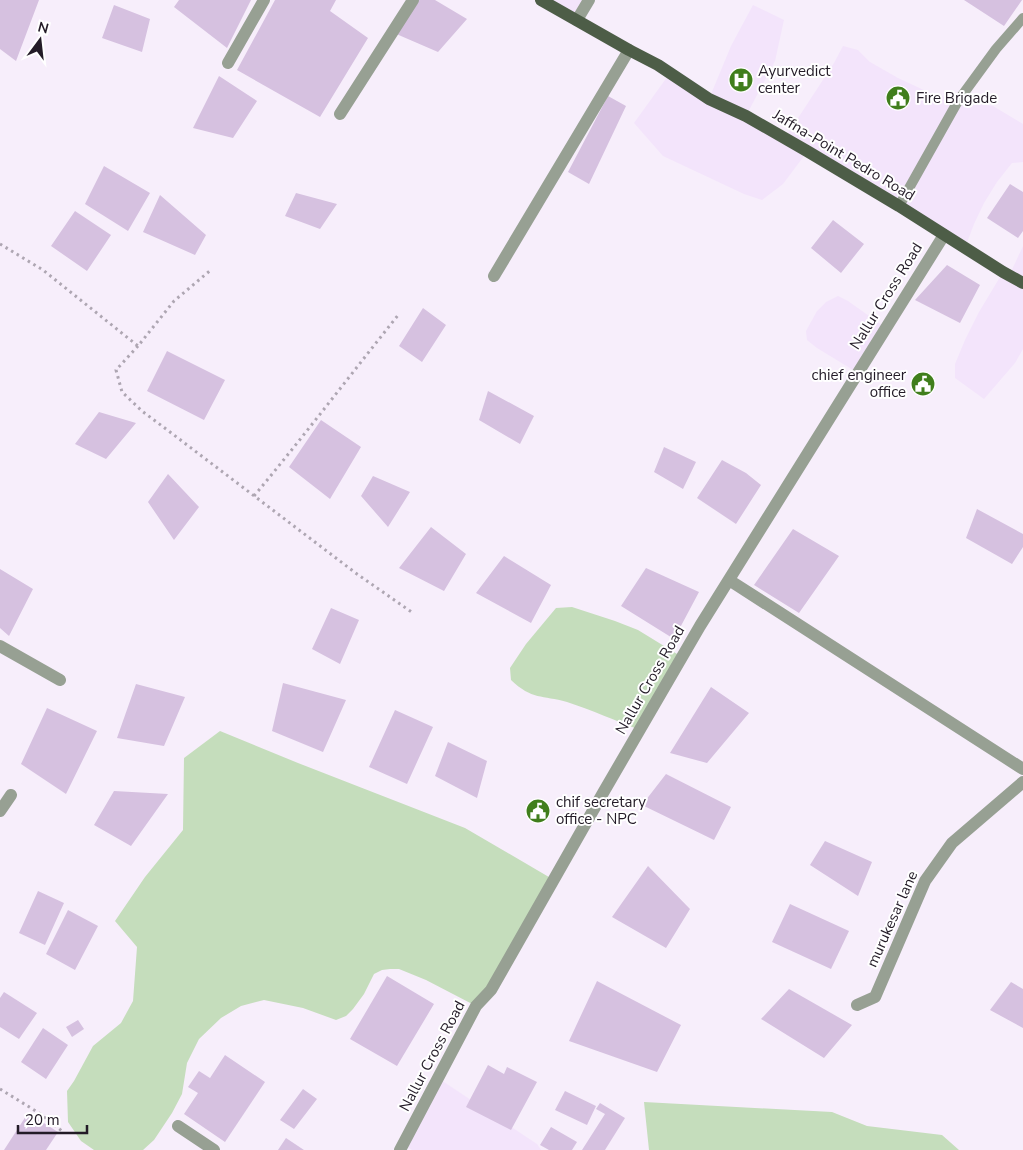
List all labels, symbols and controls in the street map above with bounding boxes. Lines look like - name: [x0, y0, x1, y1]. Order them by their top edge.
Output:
- north arrow: [15, 15, 65, 65]
- text: N: [36, 17, 51, 38]
- place label: Ayurvedict center: [758, 61, 831, 98]
- hospital icon: Ayurvedict center: [728, 67, 754, 93]
- public building icon: Fire Brigade: [885, 85, 911, 111]
- place label: Fire Brigade: [916, 88, 997, 108]
- street label: Jaffna-Point Pedro Road: [768, 104, 919, 205]
- street label: Nallur Cross Road: [845, 239, 927, 353]
- place label: chief engineer office: [812, 365, 907, 402]
- public building icon: chief engineer office: [910, 371, 936, 397]
- street label: Nallur Cross Road: [611, 622, 689, 738]
- place label: chif secretary office - NPC: [556, 792, 646, 829]
- public building icon: chif secretary office - NPC: [525, 798, 551, 824]
- street label: murukesar lane: [862, 868, 922, 970]
- street label: Nallur Cross Road: [394, 997, 470, 1115]
- scale bar: [18, 1102, 86, 1134]
- text: 20 m: [25, 1110, 60, 1130]

